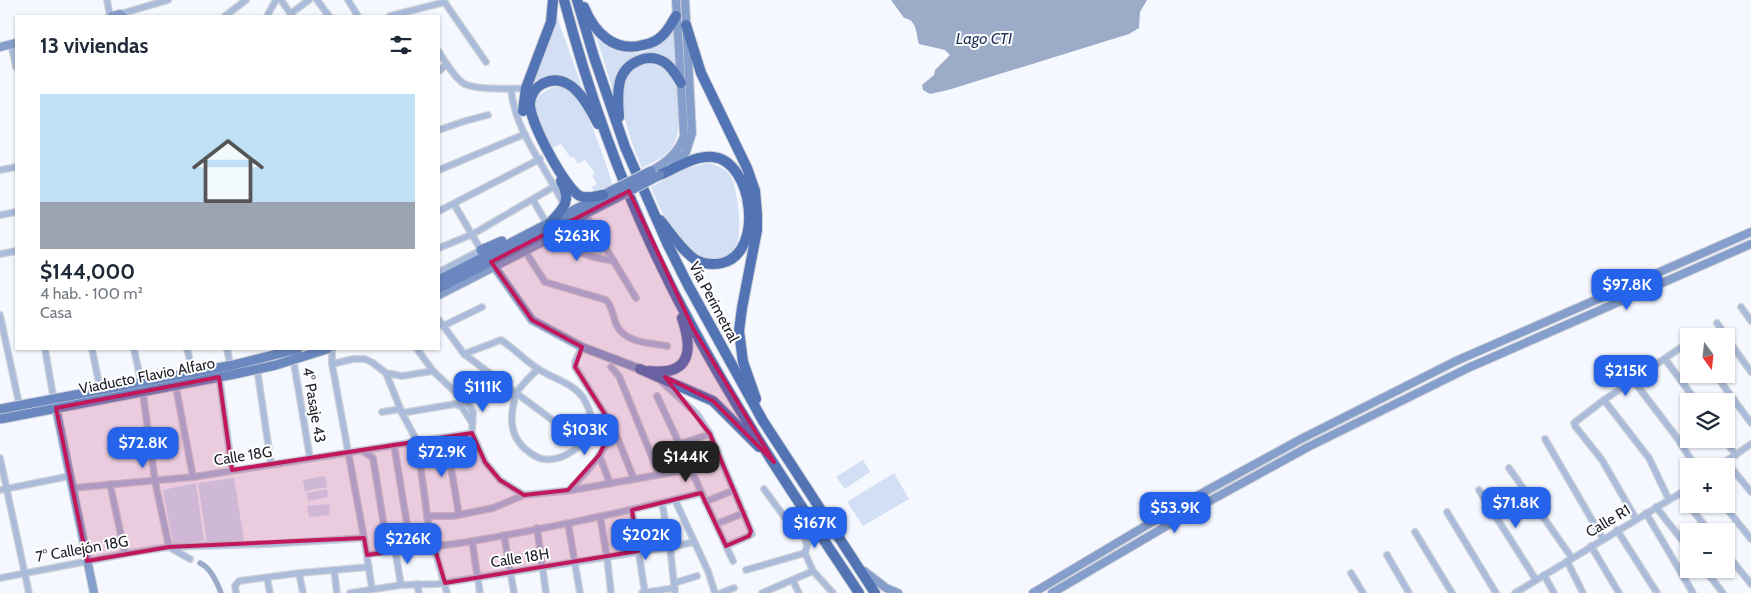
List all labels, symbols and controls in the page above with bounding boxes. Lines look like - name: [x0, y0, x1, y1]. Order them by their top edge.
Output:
- water label: Lago CTI: [956, 29, 1012, 48]
- icon: filters: [387, 31, 415, 59]
- text: 13 viviendas: [40, 33, 148, 58]
- icon: home: [183, 126, 273, 216]
- pin: $263K: [542, 220, 612, 262]
- text: $263K: [554, 226, 600, 245]
- text: $144,000: [40, 259, 135, 284]
- street label: Vía Perimetral: [685, 259, 743, 346]
- pin: $97.8K: [1586, 268, 1668, 311]
- text: $97.8K: [1602, 275, 1652, 294]
- text: 4 hab. · 100 m²: [40, 284, 143, 303]
- text: Casa: [40, 303, 72, 322]
- north arrow: [1680, 328, 1735, 382]
- map controls: [1680, 328, 1735, 578]
- street label: Viaducto Flavio Alfaro: [78, 354, 216, 398]
- pin: $215K: [1591, 354, 1661, 397]
- text: $215K: [1605, 361, 1647, 380]
- street label: 4° Pasaje 43: [299, 366, 329, 444]
- pin: $111K: [448, 370, 518, 413]
- text: $111K: [464, 377, 502, 396]
- button: layers: [1680, 393, 1735, 448]
- pin: $103K: [550, 414, 620, 456]
- text: $103K: [562, 420, 608, 439]
- pin: $72.8K: [102, 426, 184, 469]
- text: $72.8K: [118, 433, 168, 452]
- pin: $72.9K: [401, 436, 483, 478]
- pin: $144K: [651, 440, 721, 483]
- text: $72.9K: [418, 442, 466, 461]
- street label: Calle 18G: [213, 443, 273, 469]
- text: $144K: [663, 447, 709, 466]
- button: +: [1680, 458, 1735, 513]
- pin: $71.8K: [1475, 486, 1557, 529]
- pin: $53.9K: [1134, 492, 1216, 534]
- text: $71.8K: [1493, 493, 1539, 512]
- text: $53.9K: [1151, 498, 1199, 517]
- street label: Calle R1: [1583, 501, 1633, 541]
- pin: $167K: [780, 506, 850, 549]
- text: $167K: [794, 513, 836, 532]
- pin: $202K: [611, 518, 681, 561]
- pin: $226K: [373, 522, 443, 565]
- button: −: [1680, 523, 1735, 578]
- text: $202K: [622, 525, 670, 544]
- text: $226K: [385, 529, 431, 548]
- street label: 7° Callejón 18G: [34, 532, 130, 566]
- street label: Calle 18H: [489, 544, 551, 572]

